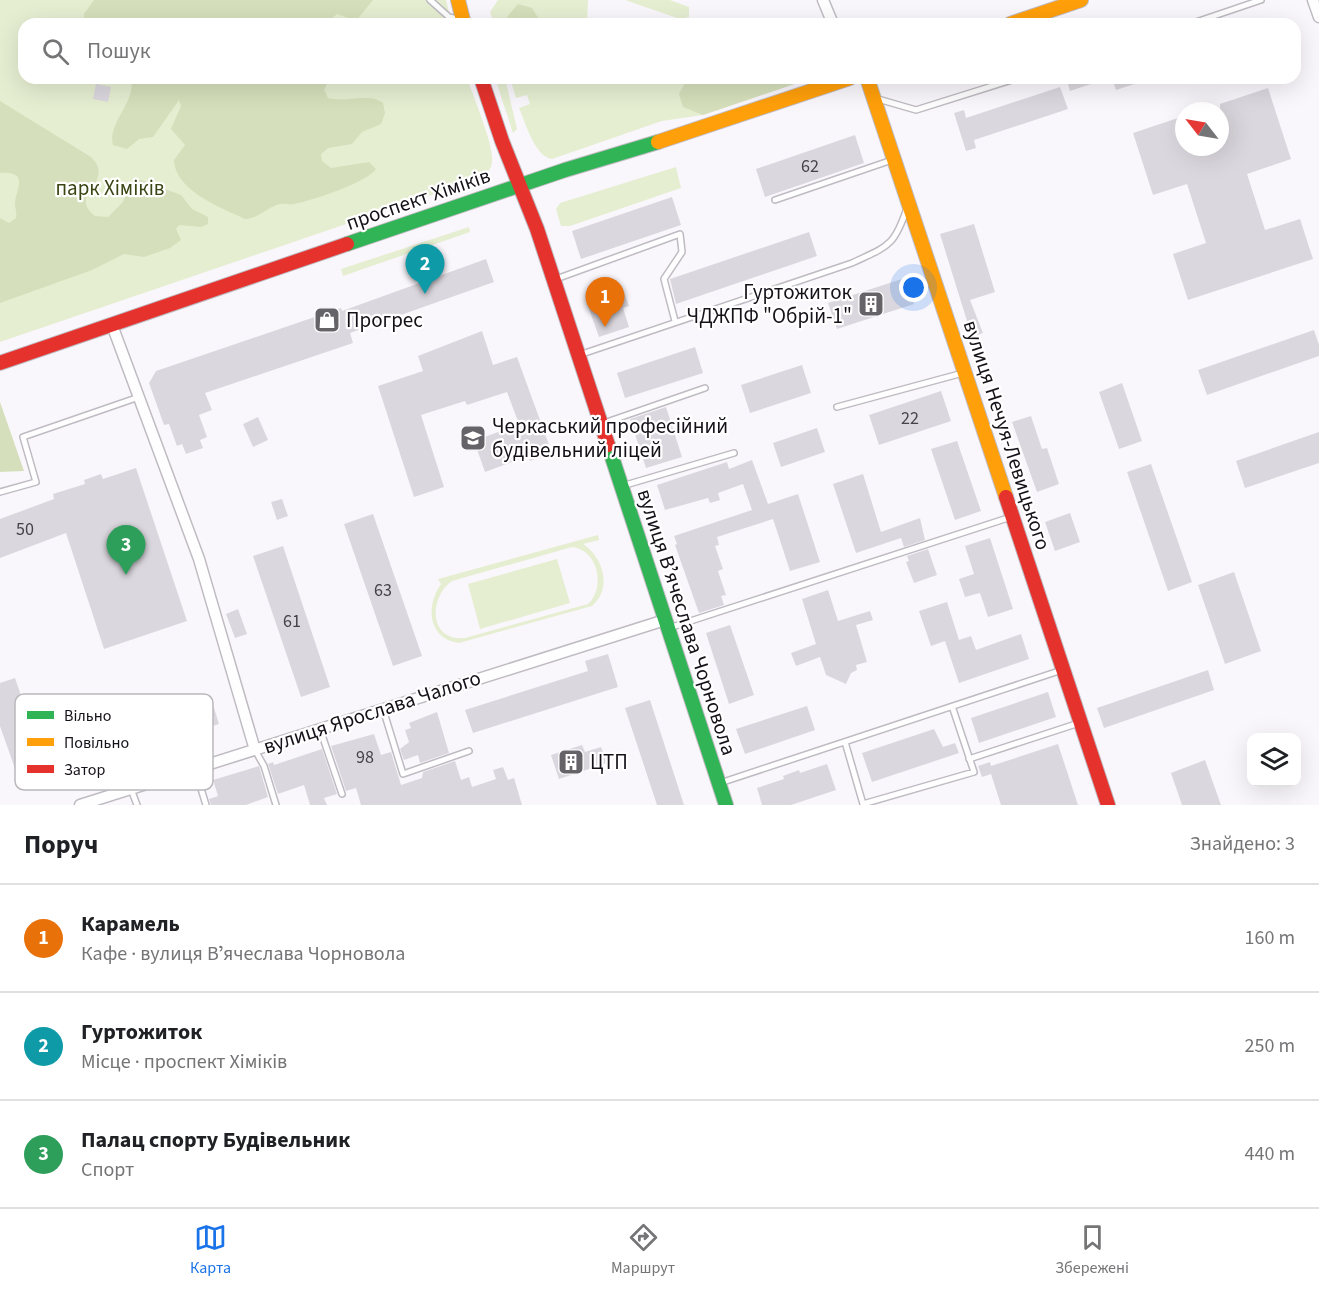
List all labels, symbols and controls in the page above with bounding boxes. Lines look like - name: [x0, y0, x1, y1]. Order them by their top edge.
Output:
- search box: [18, 18, 1301, 84]
- icon: search: [39, 35, 72, 68]
- text: Пошук: [87, 35, 151, 67]
- north arrow: [1175, 102, 1229, 156]
- house number: 62: [801, 154, 819, 179]
- street label: проспект Хіміків: [342, 160, 494, 238]
- park label: парк Хіміків: [55, 173, 165, 203]
- pin: 2: [406, 244, 444, 294]
- your location: [899, 273, 928, 302]
- place label: Гуртожиток ЧДЖПФ "Обрій-1": [687, 277, 853, 331]
- pin: 1: [586, 278, 624, 327]
- building icon: Гуртожиток ЧДЖПФ "Обрій-1": [856, 289, 886, 319]
- shop icon: Прогрес: [312, 305, 342, 335]
- place label: Прогрес: [346, 305, 423, 335]
- street label: вулиця Нечуя-Левицького: [956, 316, 1058, 554]
- house number: 22: [901, 406, 919, 431]
- place label: Черкаський професійний будівельний ліцей: [492, 411, 728, 465]
- school or university icon: Черкаський професійний будівельний ліцей: [458, 423, 488, 453]
- street label: вулиця Вʼячеслава Чорновола: [630, 485, 744, 759]
- house number: 50: [16, 517, 34, 542]
- pin: 3: [106, 526, 146, 575]
- house number: 63: [374, 578, 392, 603]
- house number: 61: [283, 609, 301, 634]
- street label: вулиця Ярослава Чалого: [259, 663, 485, 761]
- legend: [15, 694, 213, 790]
- text: Вільно: [64, 705, 111, 727]
- text: Повільно: [64, 732, 129, 754]
- map controls: [1247, 733, 1301, 787]
- button: layers: [1247, 733, 1301, 787]
- house number: 98: [356, 745, 374, 770]
- building icon: ЦТП: [556, 747, 586, 777]
- place label: ЦТП: [590, 747, 628, 777]
- text: Затор: [64, 759, 105, 781]
- text: Поруч: [24, 826, 98, 863]
- text: Знайдено: 3: [1190, 830, 1295, 858]
- text: Карамель: [81, 908, 180, 940]
- text: 1: [38, 924, 49, 952]
- text: 160 m: [1245, 924, 1295, 952]
- text: Кафе · вулиця Вʼячеслава Чорновола: [81, 940, 405, 968]
- text: Гуртожиток: [81, 1016, 202, 1048]
- text: 2: [38, 1032, 49, 1060]
- text: 250 m: [1245, 1032, 1295, 1060]
- text: Місце · проспект Хіміків: [81, 1048, 287, 1076]
- text: Палац спорту Будівельник: [81, 1124, 350, 1156]
- text: 3: [38, 1140, 49, 1168]
- text: 440 m: [1245, 1140, 1295, 1168]
- text: Спорт: [81, 1156, 134, 1184]
- tab: Карта: [190, 1221, 231, 1279]
- tab: Маршрут: [611, 1221, 675, 1279]
- tab: Збережені: [1055, 1221, 1129, 1279]

